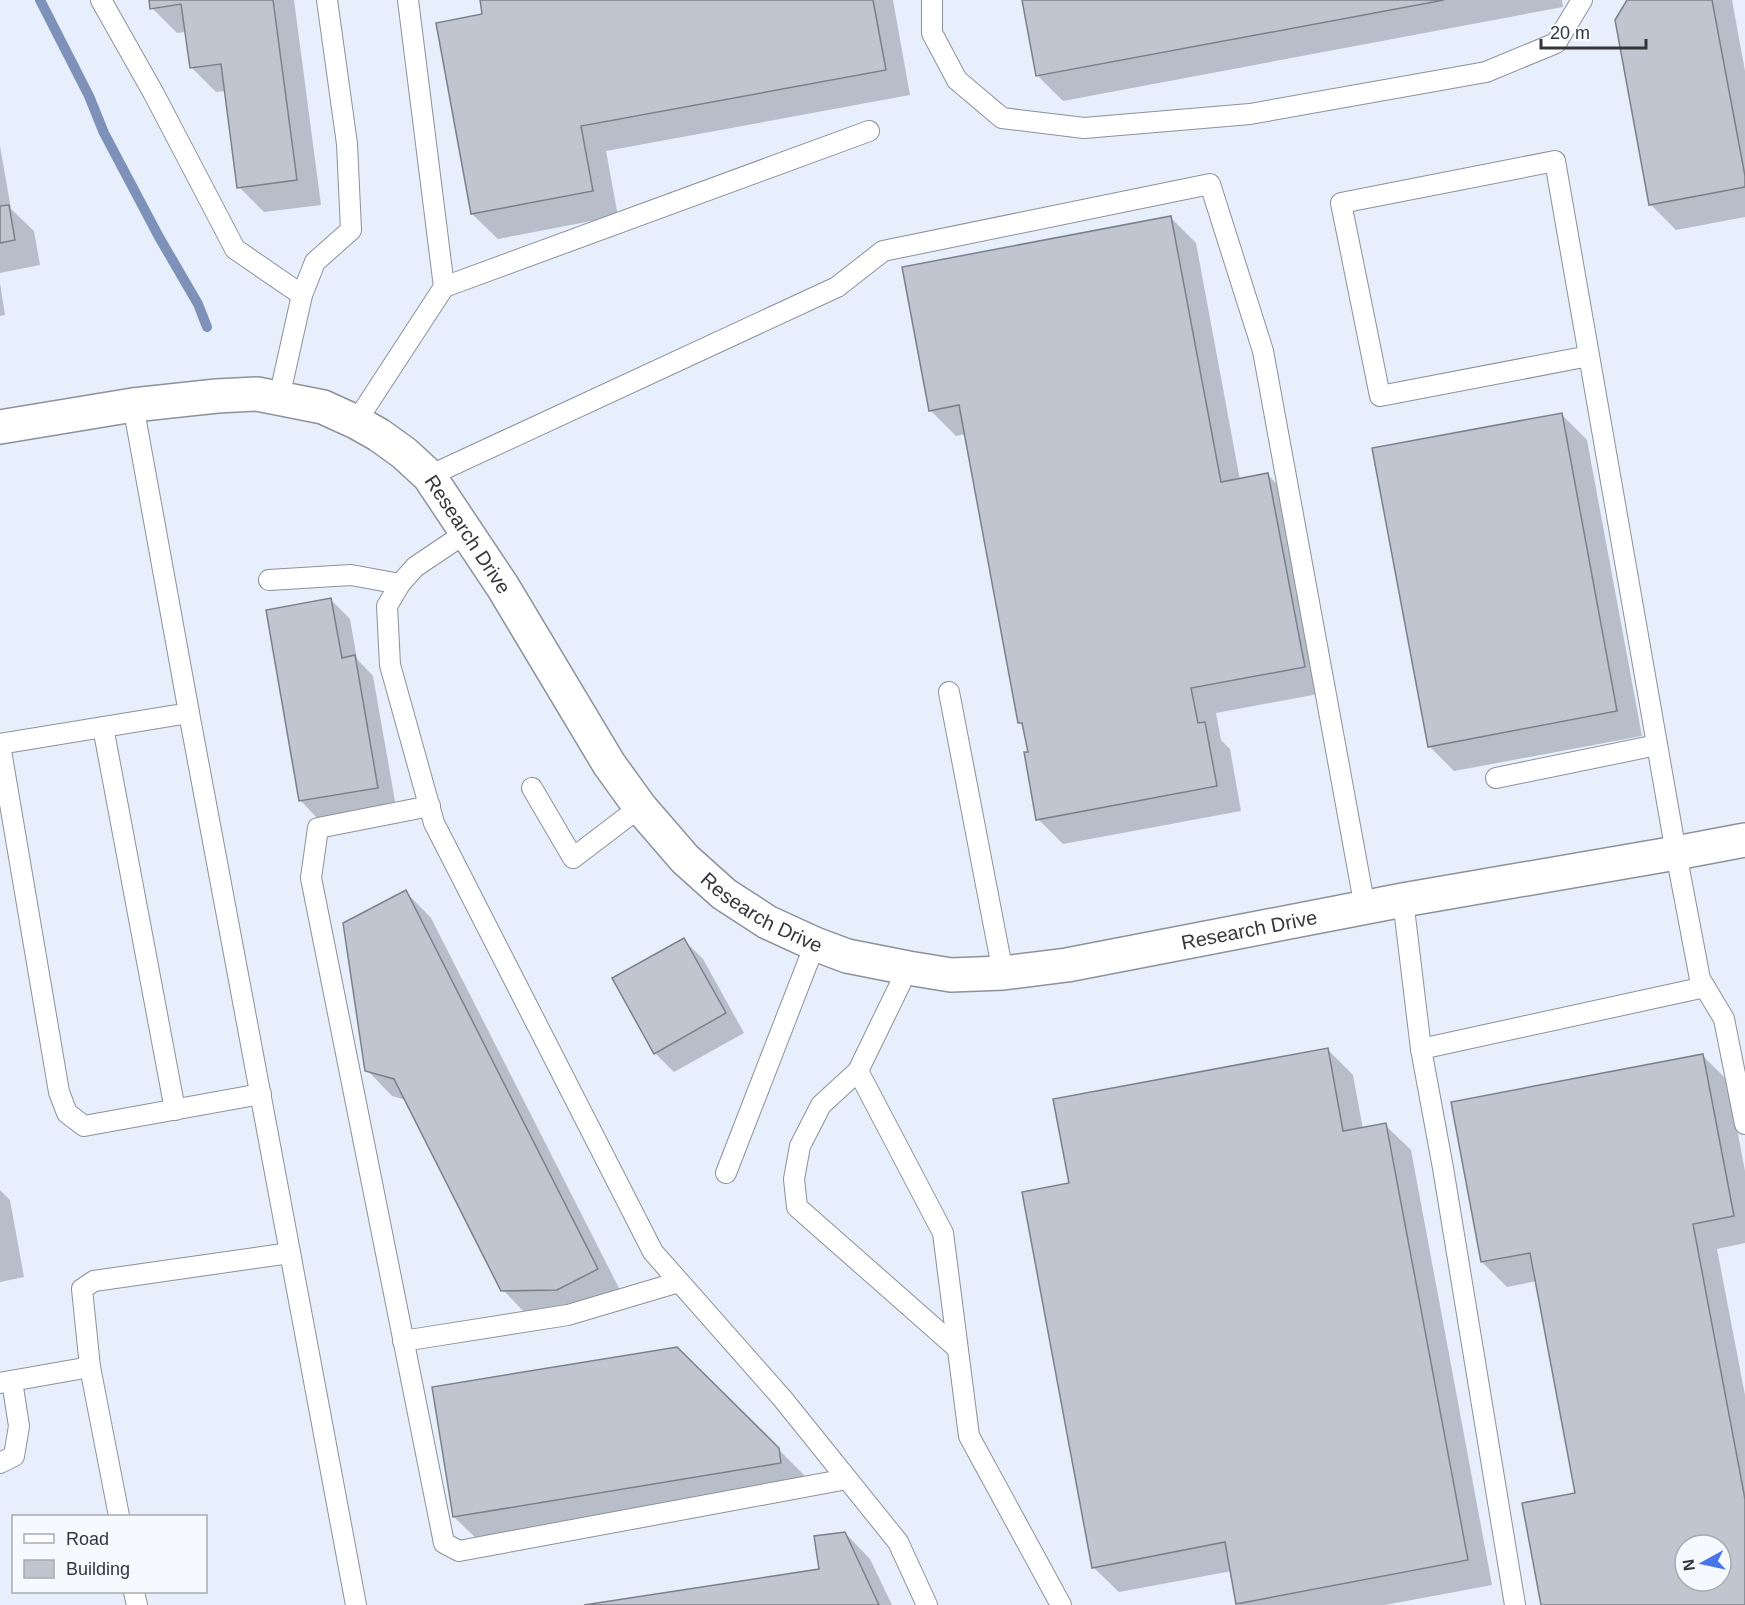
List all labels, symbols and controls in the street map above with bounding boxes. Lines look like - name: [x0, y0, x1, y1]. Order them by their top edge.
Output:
- scale bar: [1541, 12, 1646, 50]
- text: 20 m: [1550, 23, 1590, 43]
- street label: Research Drive: [420, 471, 515, 598]
- street label: Research Drive: [697, 868, 825, 957]
- street label: Research Drive: [1179, 906, 1319, 954]
- legend: [12, 1515, 207, 1593]
- text: Road: [66, 1529, 109, 1549]
- north arrow: [1673, 1533, 1733, 1593]
- text: N: [1679, 1558, 1698, 1572]
- text: Building: [66, 1559, 130, 1579]

